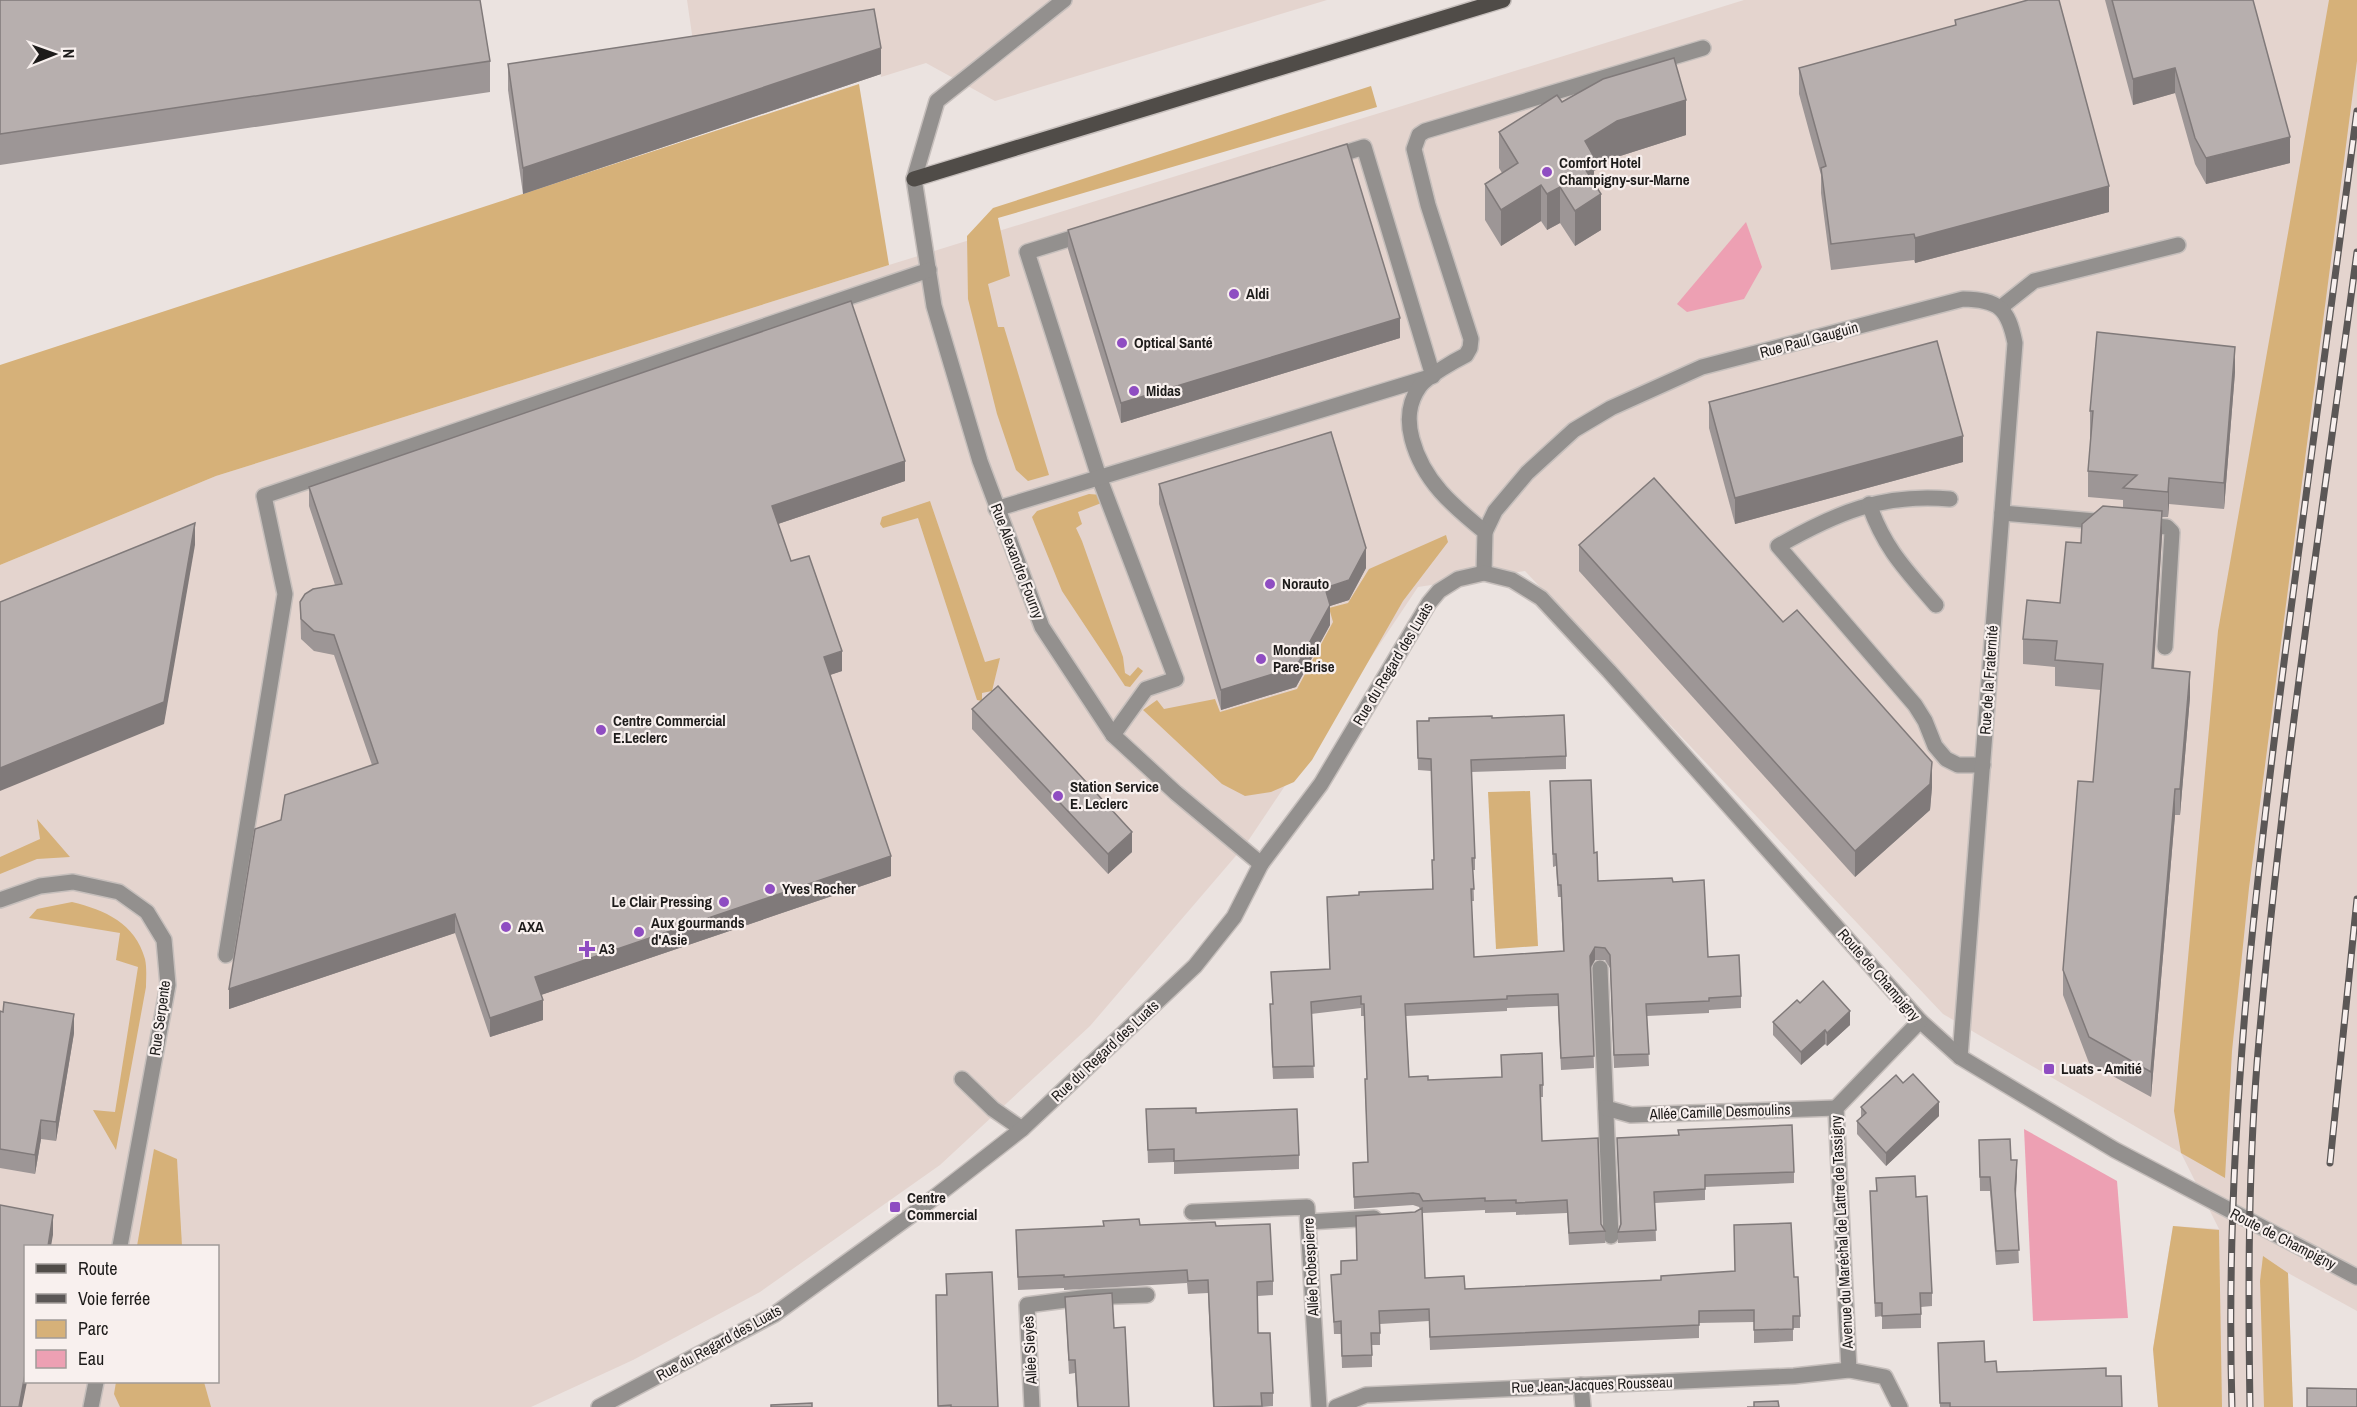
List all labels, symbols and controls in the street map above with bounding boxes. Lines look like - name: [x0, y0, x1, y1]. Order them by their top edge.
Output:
- north arrow: [24, 24, 84, 84]
- text: N: [58, 49, 80, 59]
- place label: Comfort Hotel Champigny-sur-Marne: [1559, 152, 1690, 190]
- marker: Comfort Hotel Champigny-sur-Marne: [1540, 165, 1554, 179]
- place label: Aldi: [1246, 283, 1269, 304]
- marker: Aldi: [1227, 287, 1241, 301]
- street label: Rue Paul Gauguin: [1757, 316, 1860, 363]
- place label: Optical Santé: [1134, 332, 1213, 353]
- marker: Optical Santé: [1115, 336, 1129, 350]
- place label: Midas: [1146, 380, 1181, 401]
- marker: Midas: [1127, 384, 1141, 398]
- street label: Rue Alexandre Fourny: [986, 500, 1049, 622]
- place label: Norauto: [1282, 573, 1329, 594]
- marker: Norauto: [1263, 577, 1277, 591]
- street label: Rue du Regard des Luats: [1347, 598, 1438, 729]
- street label: Rue de la Fraternité: [1974, 625, 2003, 735]
- place label: Mondial Pare-Brise: [1273, 639, 1335, 677]
- marker: Mondial Pare-Brise: [1254, 652, 1268, 666]
- place label: Centre Commercial E.Leclerc: [613, 710, 726, 748]
- marker: Centre Commercial E.Leclerc: [594, 723, 608, 737]
- place label: Station Service E. Leclerc: [1070, 776, 1159, 814]
- marker: Station Service E. Leclerc: [1051, 789, 1065, 803]
- place label: Yves Rocher: [782, 878, 856, 899]
- marker: Yves Rocher: [763, 882, 777, 896]
- place label: Le Clair Pressing: [611, 891, 712, 912]
- marker: Le Clair Pressing: [717, 895, 731, 909]
- place label: Aux gourmands d'Asie: [651, 912, 745, 950]
- place label: AXA: [518, 916, 544, 937]
- marker: AXA: [499, 920, 513, 934]
- street label: Route de Champigny: [1833, 924, 1926, 1026]
- marker: Aux gourmands d'Asie: [632, 925, 646, 939]
- place label: A3: [599, 938, 615, 959]
- marker: A3: [580, 942, 594, 956]
- street label: Rue Serpente: [144, 979, 175, 1057]
- street label: Rue du Regard des Luats: [1046, 995, 1163, 1106]
- place label: Luats - Amitié: [2061, 1058, 2142, 1079]
- marker: Luats - Amitié: [2042, 1062, 2056, 1076]
- street label: Allée Camille Desmoulins: [1648, 1099, 1791, 1124]
- street label: Avenue du Maréchal de Lattre de Tassigny: [1825, 1114, 1858, 1350]
- place label: Centre Commercial: [907, 1187, 977, 1225]
- marker: Centre Commercial: [888, 1200, 902, 1214]
- street label: Route de Champigny: [2227, 1203, 2341, 1275]
- street label: Allée Robespierre: [1297, 1217, 1324, 1318]
- legend: [24, 1245, 219, 1383]
- text: Route: [78, 1256, 117, 1281]
- text: Voie ferrée: [78, 1286, 150, 1311]
- street label: Rue du Regard des Luats: [652, 1299, 785, 1386]
- street label: Allée Sieyès: [1017, 1315, 1042, 1386]
- text: Parc: [78, 1316, 108, 1341]
- text: Eau: [78, 1346, 104, 1371]
- street label: Rue Jean-Jacques Rousseau: [1511, 1371, 1673, 1398]

